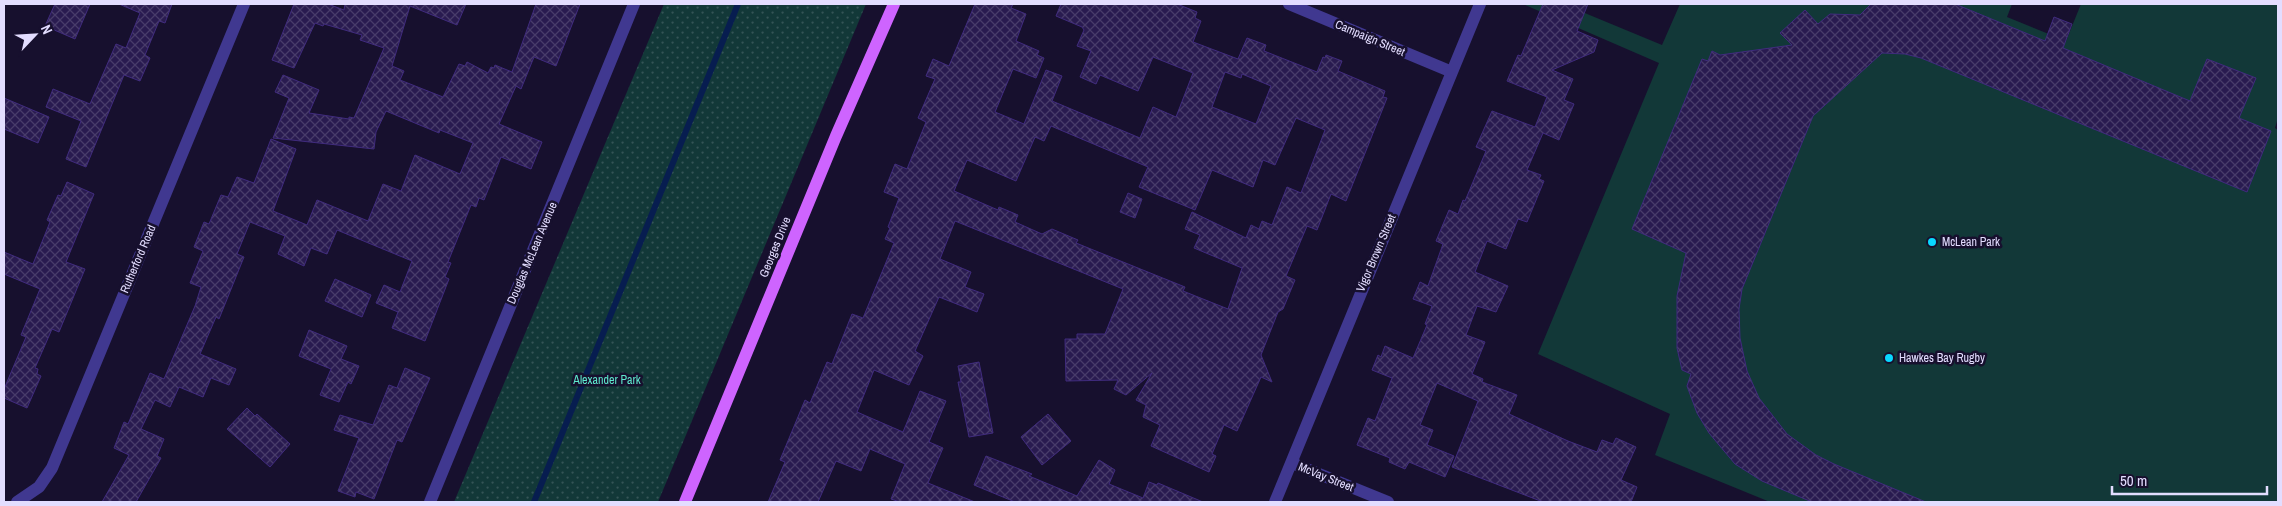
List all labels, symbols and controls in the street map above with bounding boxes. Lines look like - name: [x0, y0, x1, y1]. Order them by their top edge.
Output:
- north arrow: [10, 10, 60, 60]
- street label: Campaign Street: [1333, 16, 1408, 60]
- text: N: [37, 22, 57, 37]
- street label: Douglas McLean Avenue: [503, 200, 561, 306]
- street label: Vigor Brown Street: [1352, 211, 1400, 294]
- street label: Georges Drive: [756, 214, 794, 280]
- street label: Rutherford Road: [116, 222, 160, 296]
- place label: McLean Park: [1942, 234, 2000, 250]
- marker: McLean Park: [1926, 236, 1938, 248]
- place label: Hawkes Bay Rugby: [1899, 350, 1985, 366]
- marker: Hawkes Bay Rugby: [1883, 352, 1895, 364]
- park label: Alexander Park: [572, 372, 641, 388]
- street label: McVay Street: [1296, 459, 1356, 495]
- scale bar: [2112, 464, 2267, 496]
- text: 50 m: [2120, 470, 2147, 491]

